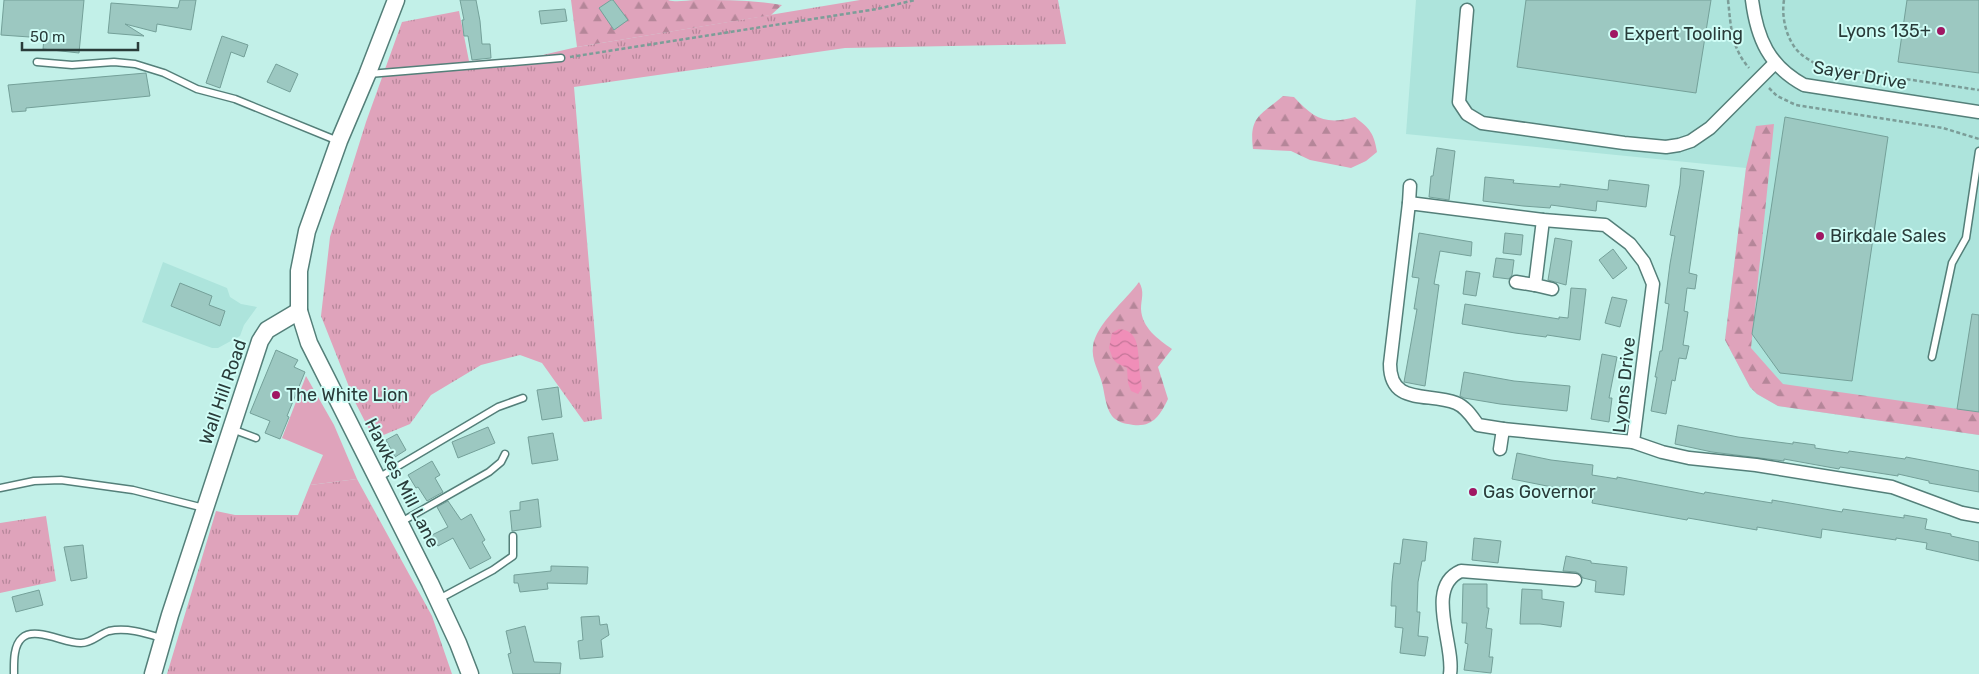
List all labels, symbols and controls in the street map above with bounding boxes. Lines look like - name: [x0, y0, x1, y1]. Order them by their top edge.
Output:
- scale bar: [22, 20, 139, 52]
- place label: Lyons 135+: [1838, 20, 1931, 42]
- place label: Expert Tooling: [1624, 23, 1743, 45]
- marker: Lyons 135+: [1935, 25, 1947, 37]
- text: 50 m: [30, 28, 65, 46]
- marker: Expert Tooling: [1608, 28, 1620, 40]
- street label: Sayer Drive: [1811, 56, 1909, 94]
- place label: Birkdale Sales: [1830, 225, 1946, 247]
- marker: Birkdale Sales: [1814, 230, 1826, 242]
- street label: Wall Hill Road: [195, 336, 251, 448]
- street label: Lyons Drive: [1608, 336, 1640, 434]
- place label: The White Lion: [286, 384, 408, 406]
- marker: The White Lion: [270, 389, 282, 401]
- street label: Hawkes Mill Lane: [360, 414, 444, 552]
- place label: Gas Governor: [1483, 481, 1596, 503]
- marker: Gas Governor: [1467, 486, 1479, 498]

